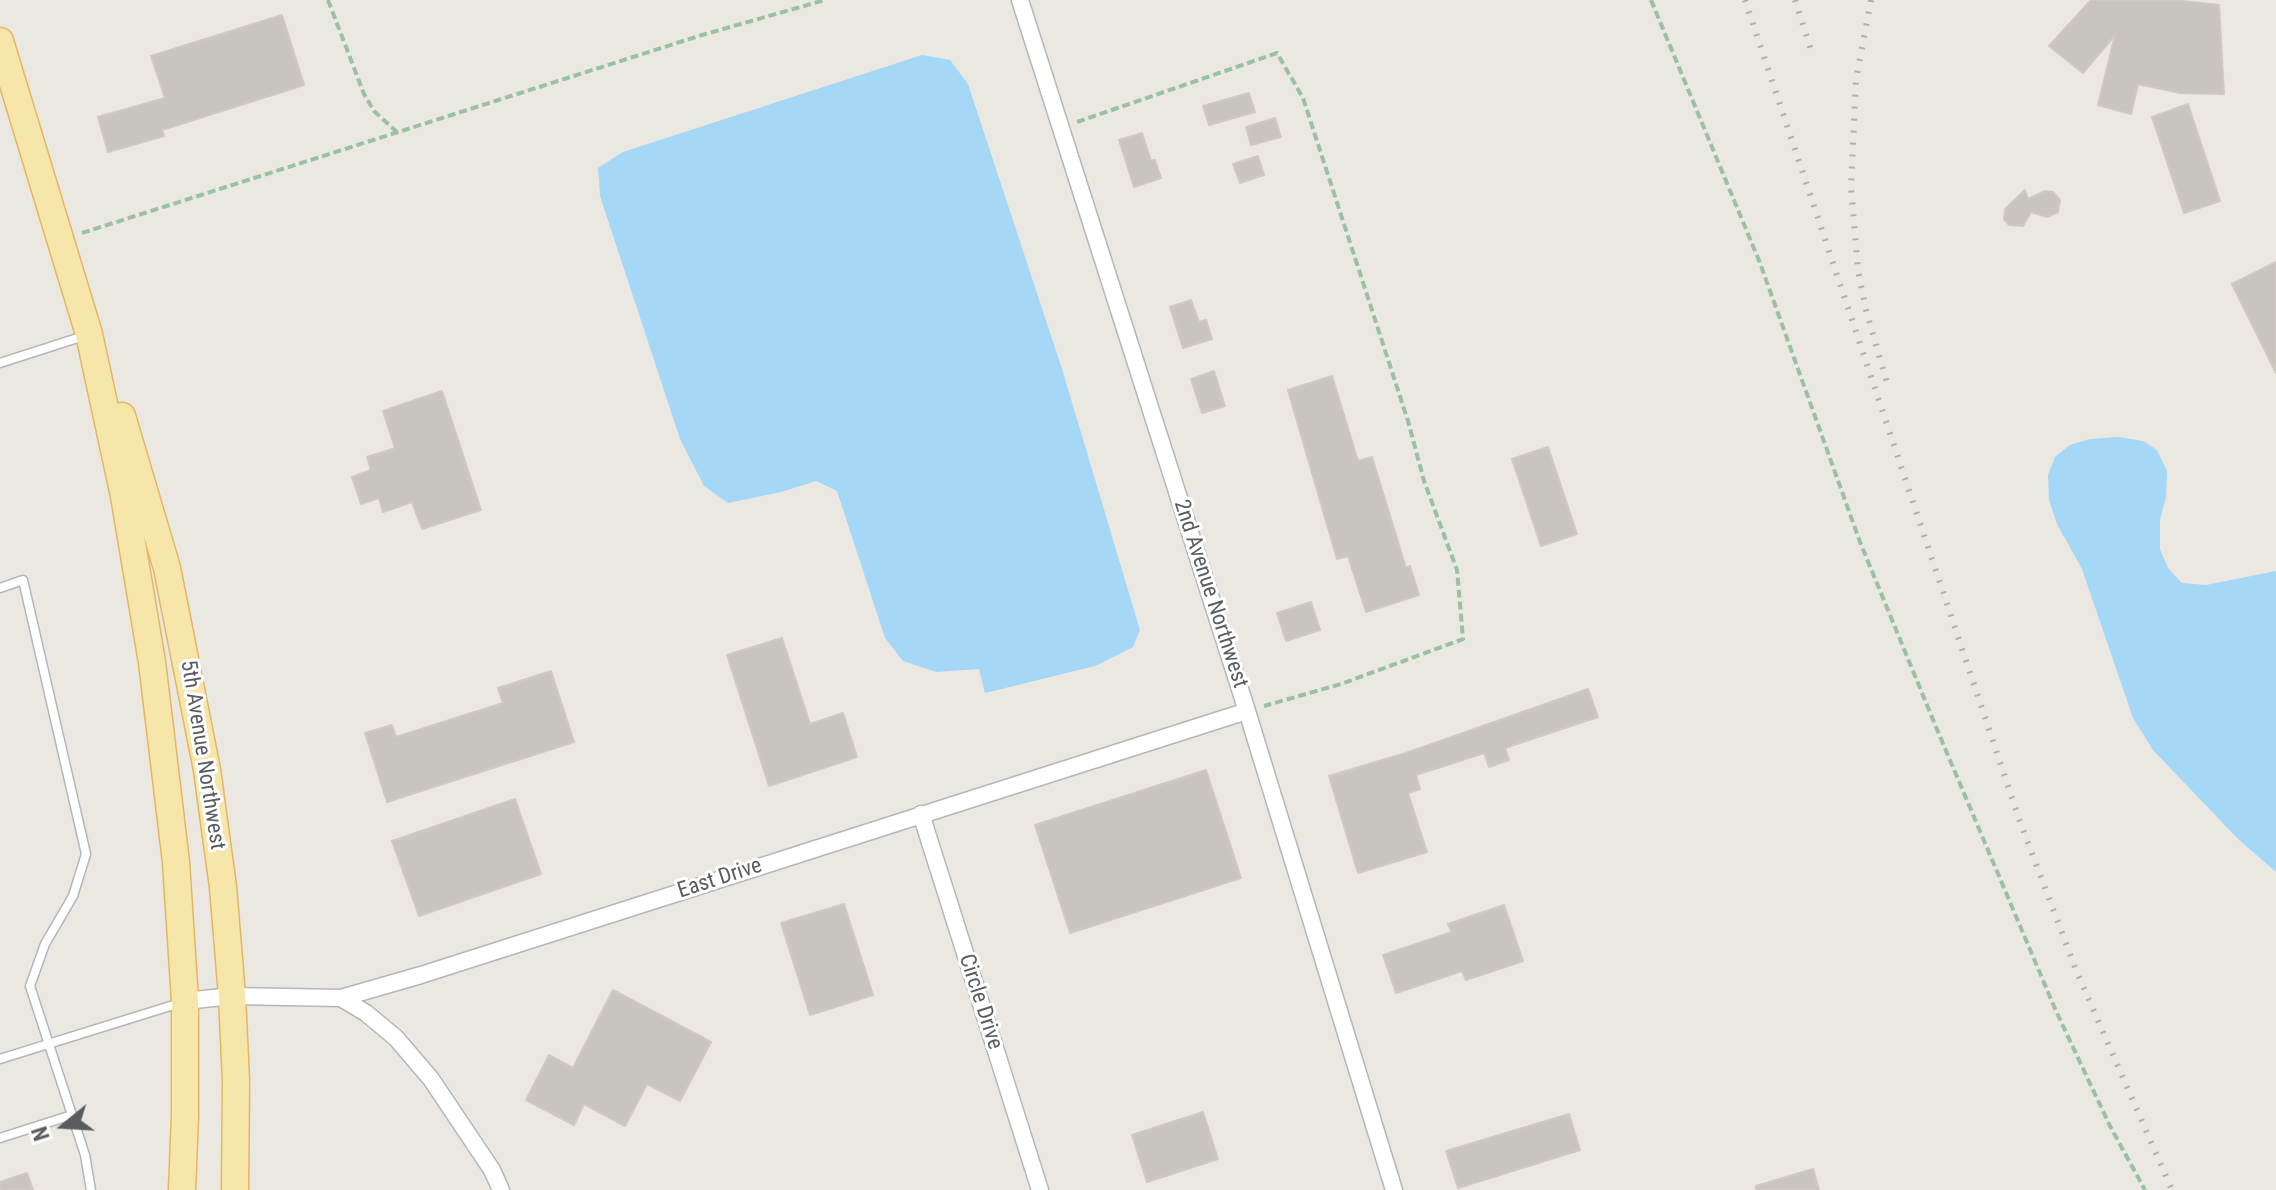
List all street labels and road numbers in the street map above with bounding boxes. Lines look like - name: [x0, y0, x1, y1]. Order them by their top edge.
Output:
- street label: 2nd Avenue Northwest: [1167, 497, 1253, 691]
- street label: 5th Avenue Northwest: [174, 658, 230, 852]
- street label: East Drive: [675, 853, 765, 905]
- street label: Circle Drive: [952, 951, 1008, 1053]

